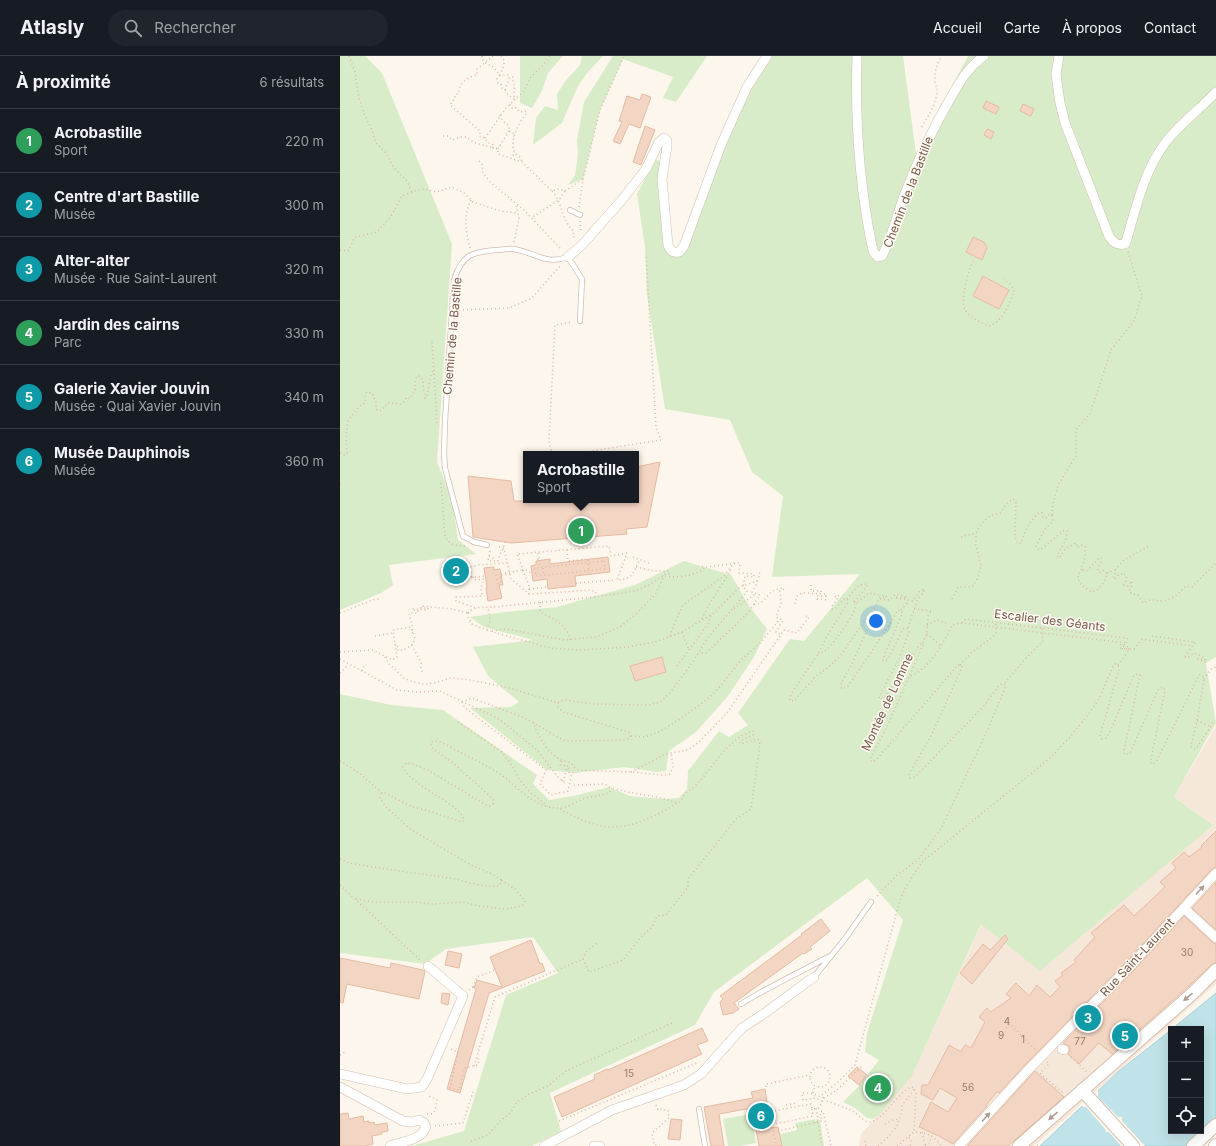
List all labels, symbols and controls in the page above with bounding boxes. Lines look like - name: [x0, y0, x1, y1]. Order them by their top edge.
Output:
- search box: [108, 10, 388, 46]
- text: Atlasly: [20, 16, 84, 39]
- icon: search: [122, 17, 144, 39]
- text: Rechercher: [154, 18, 236, 37]
- text: Accueil: [933, 19, 982, 36]
- text: Carte: [1004, 19, 1040, 36]
- text: À propos: [1062, 19, 1122, 36]
- text: Contact: [1144, 19, 1196, 36]
- text: À proximité: [16, 72, 111, 92]
- text: 6 résultats: [260, 74, 324, 90]
- text: Acrobastille: [54, 123, 142, 142]
- text: 1: [26, 133, 32, 149]
- text: 220 m: [285, 133, 324, 149]
- street label: Chemin de la Bastille: [880, 134, 936, 250]
- text: Sport: [54, 142, 87, 158]
- text: Centre d'art Bastille: [54, 187, 199, 206]
- text: 2: [25, 197, 33, 213]
- text: 300 m: [285, 197, 324, 213]
- text: Musée: [54, 206, 95, 222]
- text: Alter-alter: [54, 251, 130, 270]
- text: 3: [25, 261, 33, 277]
- text: 320 m: [285, 261, 324, 277]
- text: Musée · Rue Saint-Laurent: [54, 270, 217, 286]
- street label: Chemin de la Bastille: [439, 277, 465, 395]
- text: Jardin des cairns: [54, 315, 180, 334]
- text: 4: [25, 325, 33, 341]
- text: 330 m: [285, 325, 324, 341]
- text: Parc: [54, 334, 82, 350]
- text: Galerie Xavier Jouvin: [54, 379, 210, 398]
- text: 5: [25, 389, 33, 405]
- text: 340 m: [284, 389, 324, 405]
- text: Musée · Quai Xavier Jouvin: [54, 398, 221, 414]
- text: Musée Dauphinois: [54, 443, 190, 462]
- popup: [523, 451, 639, 503]
- text: 6: [25, 453, 33, 469]
- text: 360 m: [285, 453, 324, 469]
- text: Acrobastille: [537, 460, 625, 479]
- text: Musée: [54, 462, 95, 478]
- text: Sport: [537, 479, 570, 495]
- pin: 1: [568, 516, 594, 546]
- pin: 2: [443, 556, 469, 586]
- street label: Escalier des Géants: [993, 606, 1107, 634]
- your location: [866, 611, 886, 631]
- street label: Montée de Lomme: [858, 651, 916, 753]
- one-way arrow: [1195, 885, 1205, 895]
- street label: Rue Saint-Laurent: [1097, 915, 1177, 999]
- house number: 30: [1181, 946, 1193, 958]
- one-way arrow: [1183, 992, 1193, 1002]
- pin: 3: [1075, 1003, 1101, 1033]
- house number: 4: [1004, 1015, 1010, 1027]
- pin: 5: [1112, 1021, 1138, 1051]
- map controls: [1168, 1026, 1204, 1134]
- button: +: [1168, 1026, 1204, 1062]
- house number: 9: [998, 1029, 1004, 1041]
- house number: 1: [1021, 1033, 1025, 1045]
- house number: 77: [1074, 1035, 1086, 1047]
- button: −: [1168, 1062, 1204, 1098]
- house number: 15: [624, 1067, 634, 1079]
- pin: 4: [865, 1073, 891, 1103]
- house number: 56: [962, 1081, 974, 1093]
- button: locate: [1168, 1098, 1204, 1134]
- pin: 6: [748, 1101, 774, 1131]
- one-way arrow: [1048, 1111, 1058, 1121]
- one-way arrow: [981, 1112, 990, 1122]

